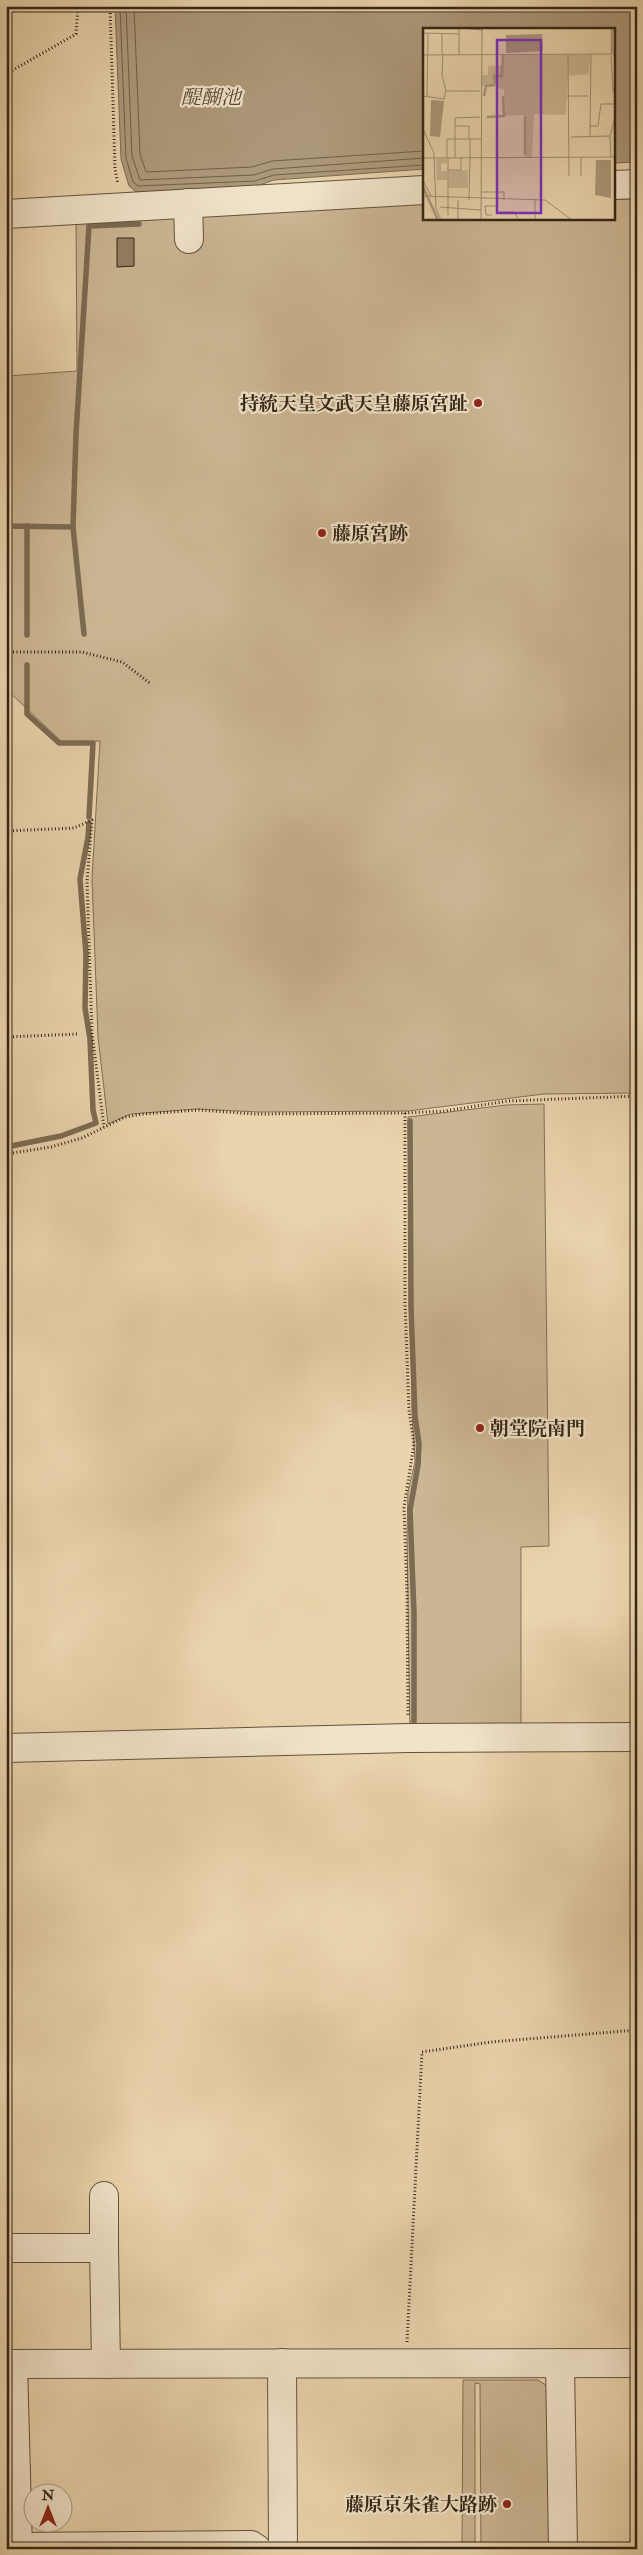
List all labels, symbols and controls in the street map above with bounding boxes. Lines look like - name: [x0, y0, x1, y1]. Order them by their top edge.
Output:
- inset map: [423, 28, 616, 220]
- water label: 醍醐池: [181, 85, 243, 110]
- place label: 持統天皇文武天皇藤原宮趾: [240, 392, 468, 416]
- marker: 持統天皇文武天皇藤原宮趾: [472, 397, 484, 409]
- place label: 藤原宮跡: [332, 522, 408, 546]
- marker: 藤原宮跡: [316, 527, 328, 539]
- place label: 朝堂院南門: [490, 1417, 585, 1441]
- marker: 朝堂院南門: [474, 1422, 486, 1434]
- north arrow: [22, 2482, 72, 2532]
- text: N: [41, 2487, 55, 2504]
- place label: 藤原京朱雀大路跡: [345, 2493, 497, 2517]
- marker: 藤原京朱雀大路跡: [501, 2498, 513, 2510]

